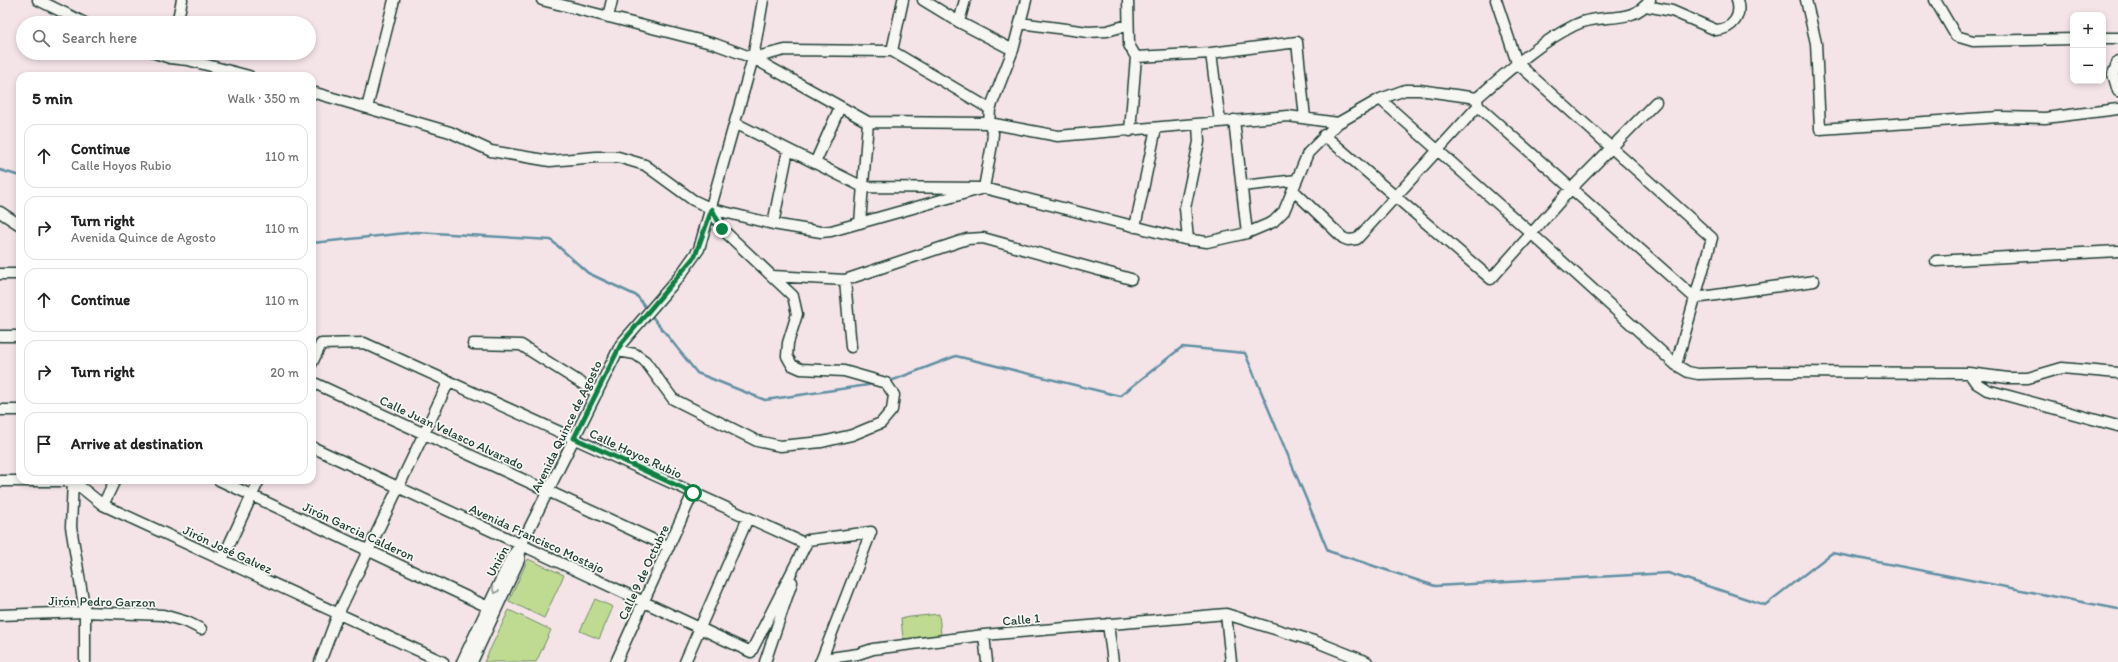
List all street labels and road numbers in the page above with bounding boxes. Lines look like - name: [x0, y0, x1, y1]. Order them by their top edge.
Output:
- street label: Avenida Quince de Agosto: [528, 357, 605, 495]
- street label: Calle Juan Velasco Alvarado: [377, 392, 527, 473]
- street label: Calle Hoyos Rubio: [587, 425, 685, 482]
- street label: Jirón Garcia Calderon: [301, 499, 417, 564]
- street label: Avenida Francisco Mostajo: [467, 501, 607, 577]
- street label: Jirón José Galvez: [181, 522, 275, 577]
- street label: Calle 9 de Octubre: [615, 522, 672, 622]
- street label: Unión: [483, 543, 512, 579]
- street label: Jirón Pedro Garzon: [48, 593, 156, 610]
- street label: Calle 1: [1002, 610, 1040, 629]

